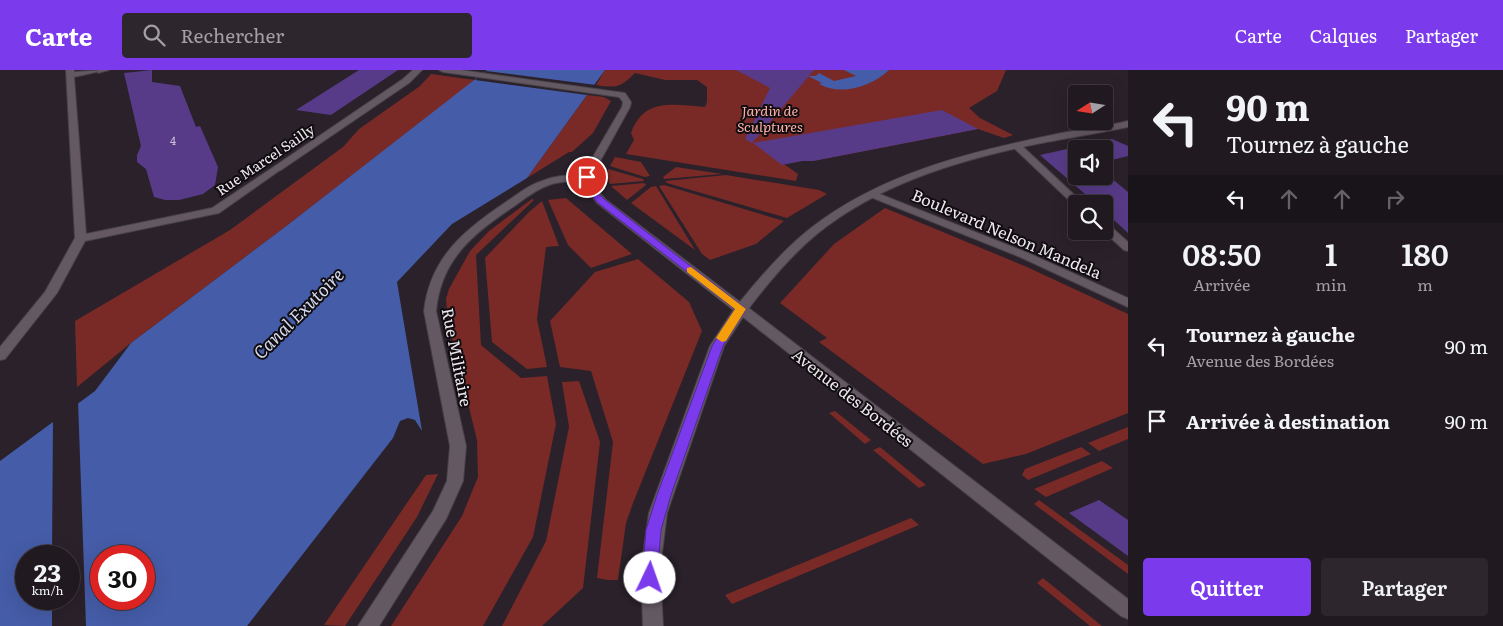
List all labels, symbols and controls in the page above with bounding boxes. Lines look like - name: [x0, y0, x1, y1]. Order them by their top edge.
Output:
- search box: [122, 13, 472, 58]
- text: Carte: [25, 18, 92, 53]
- icon: search: [140, 21, 168, 49]
- text: Rechercher: [180, 21, 284, 49]
- text: Carte: [1235, 22, 1282, 49]
- text: Calques: [1310, 22, 1377, 49]
- text: Partager: [1405, 22, 1478, 49]
- text: 90 m: [1226, 80, 1310, 132]
- north arrow: [1068, 85, 1112, 130]
- map controls: [1068, 85, 1113, 240]
- icon: left: [1143, 90, 1208, 155]
- park label: Jardin de Sculptures: [737, 100, 803, 136]
- street label: Rue Marcel Sailly: [212, 118, 319, 199]
- text: Tournez à gauche: [1226, 127, 1409, 160]
- house number: 4: [170, 132, 176, 148]
- button: sound: [1068, 140, 1113, 185]
- pin: [566, 156, 608, 198]
- icon: arrive: [573, 163, 601, 191]
- street label: Boulevard Nelson Mandela: [908, 182, 1106, 284]
- icon: left: [1222, 185, 1250, 213]
- icon: ahead: [1275, 185, 1303, 213]
- icon: ahead: [1328, 185, 1356, 213]
- icon: right: [1381, 185, 1409, 213]
- button: search: [1068, 195, 1113, 240]
- text: 08:50: [1182, 231, 1261, 275]
- text: 1: [1325, 231, 1337, 275]
- text: 180: [1401, 231, 1449, 275]
- water label: Canal Exutoire: [246, 261, 350, 365]
- text: Arrivée: [1193, 272, 1250, 296]
- text: min: [1316, 272, 1347, 296]
- text: m: [1417, 272, 1433, 296]
- street label: Rue Militaire: [437, 306, 479, 408]
- text: Tournez à gauche: [1186, 320, 1355, 348]
- icon: left: [1143, 332, 1171, 360]
- text: 90 m: [1445, 332, 1488, 360]
- street label: Avenue des Bordées: [787, 342, 919, 452]
- text: Avenue des Bordées: [1186, 348, 1334, 372]
- icon: arrive: [1143, 407, 1171, 435]
- text: Arrivée à destination: [1186, 407, 1390, 435]
- text: 90 m: [1445, 407, 1488, 435]
- speed limit sign: 30: [90, 545, 155, 610]
- position arrow: [623, 551, 675, 603]
- text: 23: [34, 553, 61, 590]
- button: Quitter: [1143, 558, 1311, 616]
- button: Partager: [1321, 558, 1488, 616]
- text: km/h: [32, 581, 63, 599]

